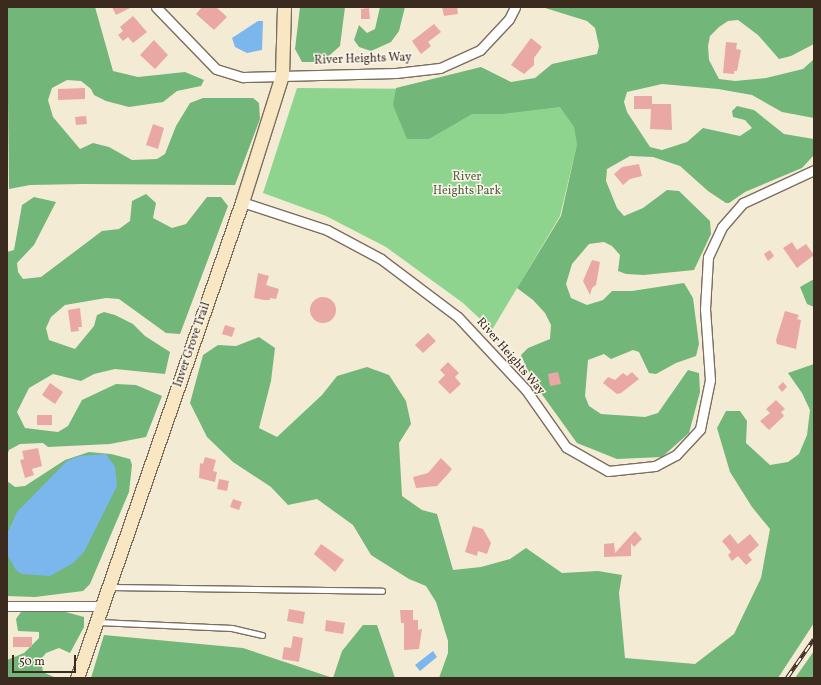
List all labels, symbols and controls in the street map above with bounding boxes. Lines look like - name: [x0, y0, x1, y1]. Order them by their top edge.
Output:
- street label: River Heights Way: [314, 51, 412, 69]
- park label: River Heights Park: [433, 171, 501, 199]
- street label: Inver Grove Trail: [172, 300, 214, 390]
- street label: River Heights Way: [472, 315, 548, 399]
- scale bar: [14, 647, 78, 673]
- text: 50 m: [19, 654, 45, 670]

